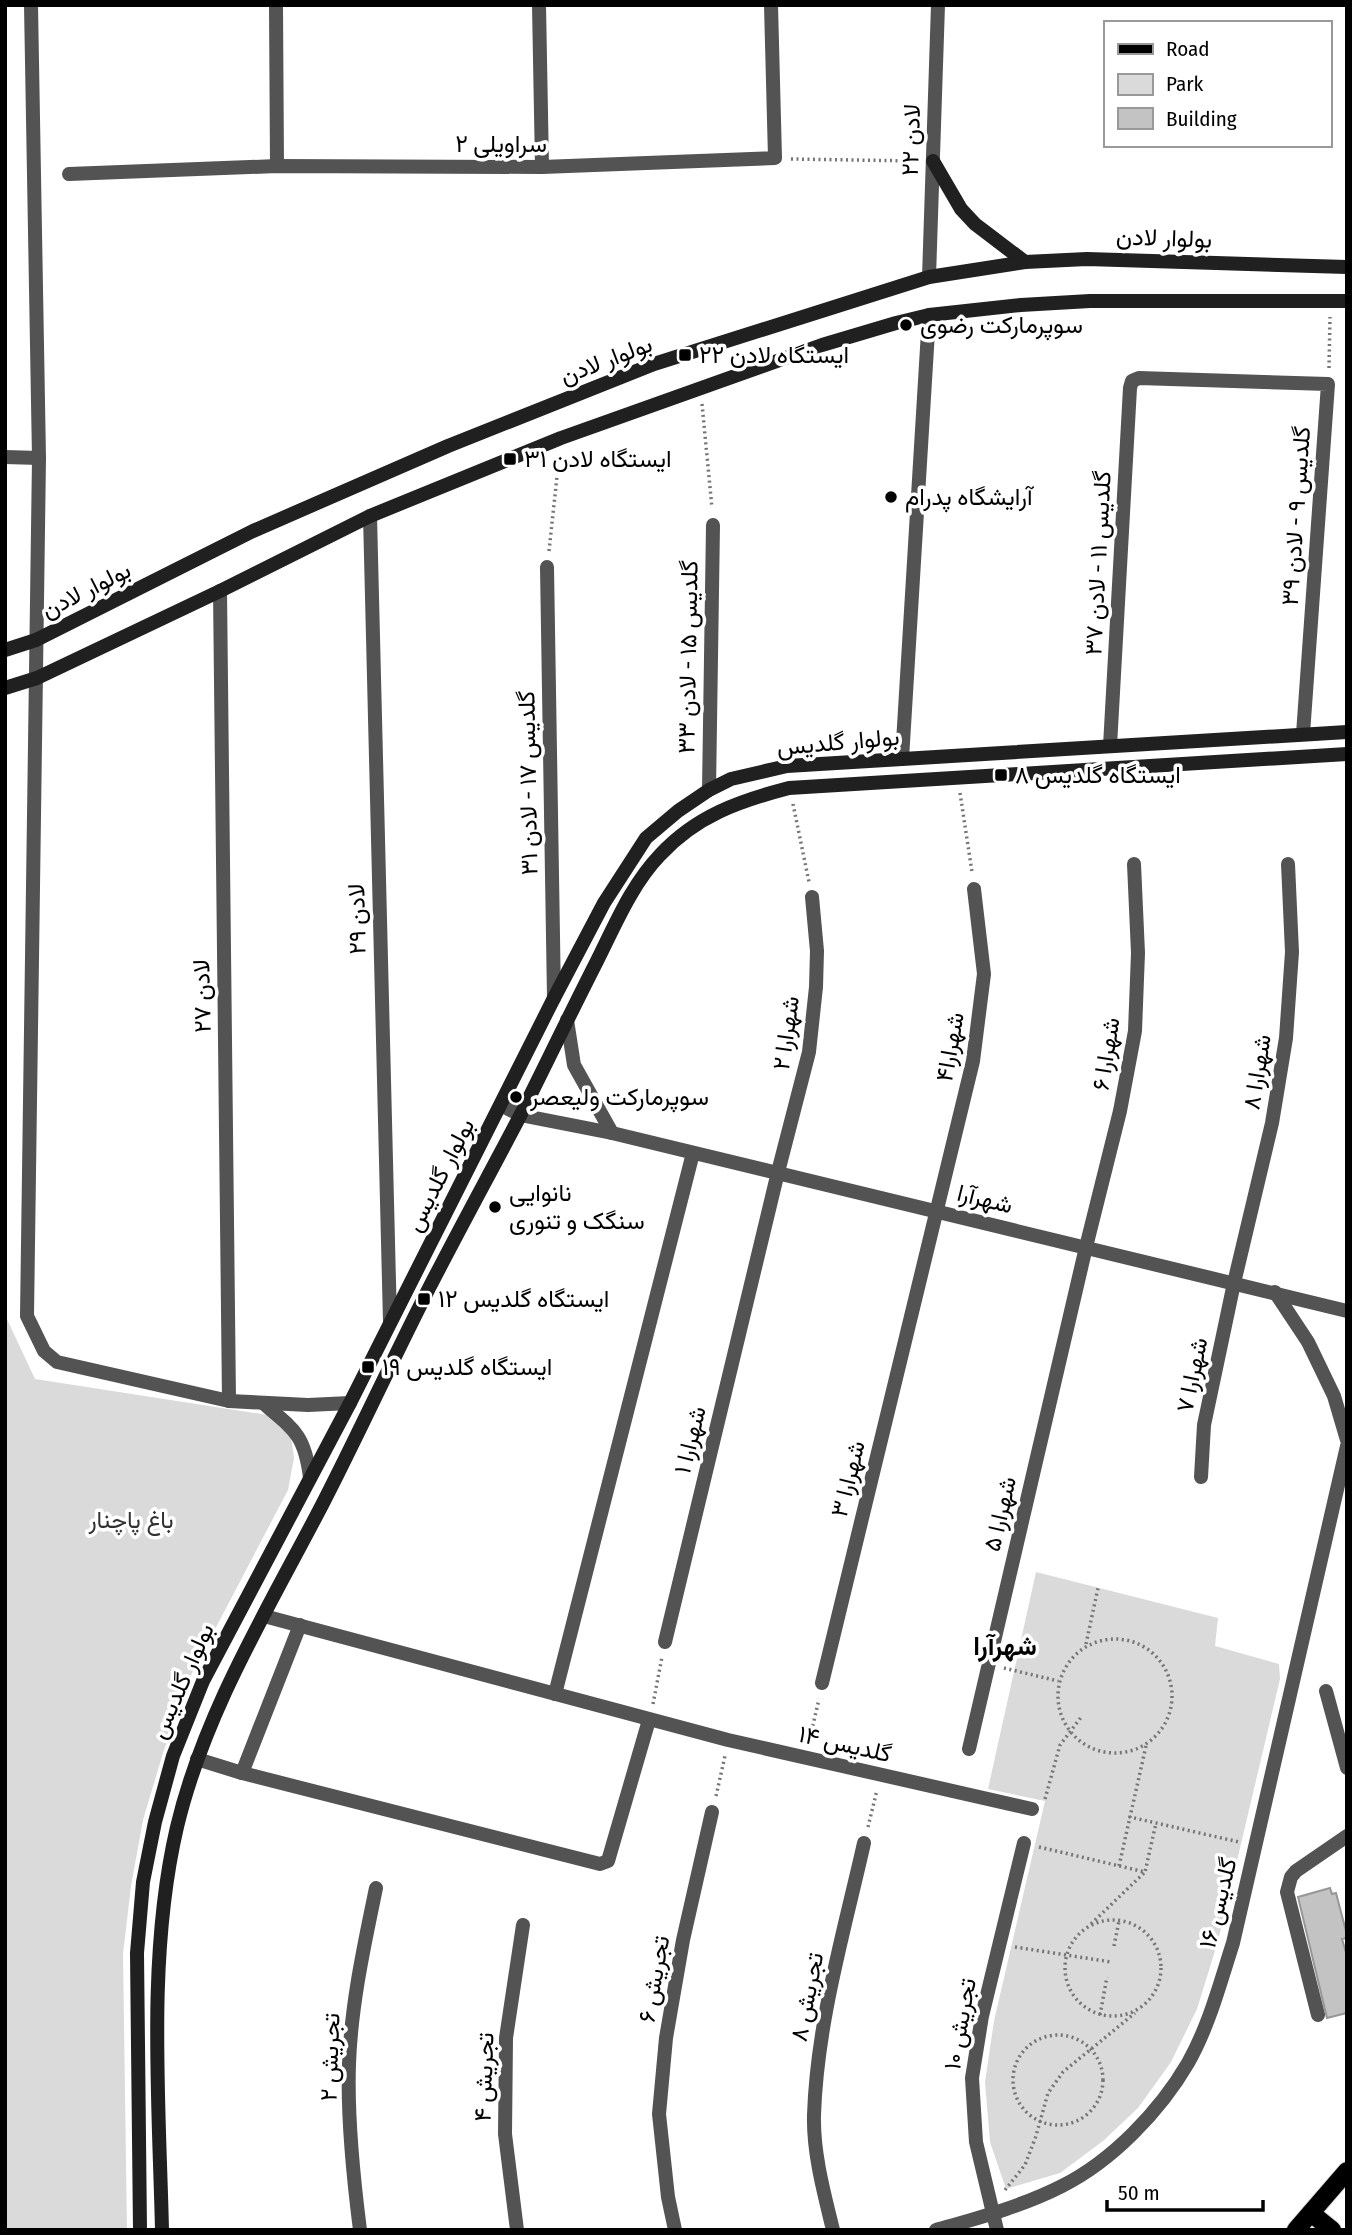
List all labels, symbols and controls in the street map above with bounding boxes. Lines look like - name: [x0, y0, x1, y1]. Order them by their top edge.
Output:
- legend: [1104, 21, 1331, 147]
- text: Road: [1166, 36, 1210, 62]
- text: Park: [1166, 71, 1204, 97]
- street label: لادن ۲۲: [896, 103, 926, 177]
- text: Building: [1166, 106, 1237, 132]
- street label: سراویلی ۲: [455, 130, 547, 159]
- street label: بولوار لادن: [1115, 222, 1213, 255]
- place label: سوپرمارکت رضوی: [920, 311, 1083, 341]
- marker: سوپرمارکت رضوی: [898, 317, 914, 333]
- street label: بولوار لادن: [556, 330, 656, 391]
- place label: ایستگاه لادن ۲۲: [699, 341, 849, 369]
- marker: ایستگاه لادن ۲۲: [677, 347, 693, 363]
- street label: گلدیس ۹ - لادن ۳۹: [1276, 425, 1316, 607]
- place label: ایستگاه لادن ۳۱: [524, 445, 672, 473]
- marker: ایستگاه لادن ۳۱: [502, 451, 518, 467]
- street label: گلدیس ۱۱ - لادن ۳۷: [1079, 470, 1117, 656]
- place label: آرایشگاه پدرام: [905, 483, 1035, 513]
- marker: آرایشگاه پدرام: [883, 489, 899, 505]
- street label: بولوار لادن: [37, 556, 136, 625]
- street label: گلدیس ۱۵ - لادن ۳۳: [672, 560, 704, 754]
- street label: گلدیس ۱۷ - لادن ۳۱: [512, 690, 544, 876]
- street label: بولوار گلدیس: [776, 723, 901, 762]
- place label: ایستگاه گلدیس ۸: [1015, 761, 1181, 789]
- marker: ایستگاه گلدیس ۸: [993, 767, 1009, 783]
- street label: لادن ۲۹: [342, 883, 372, 955]
- street label: لادن ۲۷: [187, 959, 217, 1033]
- street label: شهرارا ۲: [767, 994, 806, 1072]
- street label: شهرارا۴: [930, 1010, 971, 1084]
- street label: شهرارا ۶: [1086, 1015, 1127, 1093]
- street label: شهرارا ۸: [1237, 1032, 1278, 1112]
- place label: سوپرمارکت ولیعصر: [529, 1083, 709, 1113]
- marker: سوپرمارکت ولیعصر: [508, 1089, 524, 1105]
- street label: بولوار گلدیس: [400, 1114, 481, 1237]
- place label: نانوایی سنگک و تنوری: [509, 1179, 645, 1236]
- street label: شهرآرا: [954, 1179, 1016, 1220]
- marker: نانوایی سنگک و تنوری: [487, 1199, 503, 1215]
- place label: ایستگاه گلدیس ۱۲: [438, 1285, 609, 1313]
- marker: ایستگاه گلدیس ۱۲: [416, 1291, 432, 1307]
- street label: شهرارا ۷: [1170, 1335, 1215, 1415]
- place label: ایستگاه گلدیس ۱۹: [382, 1353, 552, 1381]
- marker: ایستگاه گلدیس ۱۹: [360, 1359, 376, 1375]
- street label: شهرارا ۱: [668, 1403, 713, 1477]
- street label: شهرارا ۳: [825, 1438, 872, 1520]
- street label: شهرارا ۵: [978, 1474, 1023, 1554]
- park label: باغ پاچنار: [87, 1506, 174, 1536]
- street label: بولوار گلدیس: [144, 1619, 221, 1743]
- district label: شهرآرا: [973, 1631, 1037, 1662]
- street label: گلدیس ۱۴: [796, 1720, 894, 1768]
- street label: گلدیس ۱۶: [1193, 1855, 1243, 1951]
- street label: تجریش ۶: [633, 1933, 676, 2025]
- street label: تجریش ۸: [785, 1950, 830, 2044]
- street label: تجریش ۱۰: [938, 1976, 983, 2072]
- street label: تجریش ۲: [314, 2012, 347, 2102]
- street label: تجریش ۴: [468, 2032, 501, 2122]
- scale bar: [1107, 2168, 1263, 2212]
- text: 50 m: [1118, 2180, 1160, 2206]

